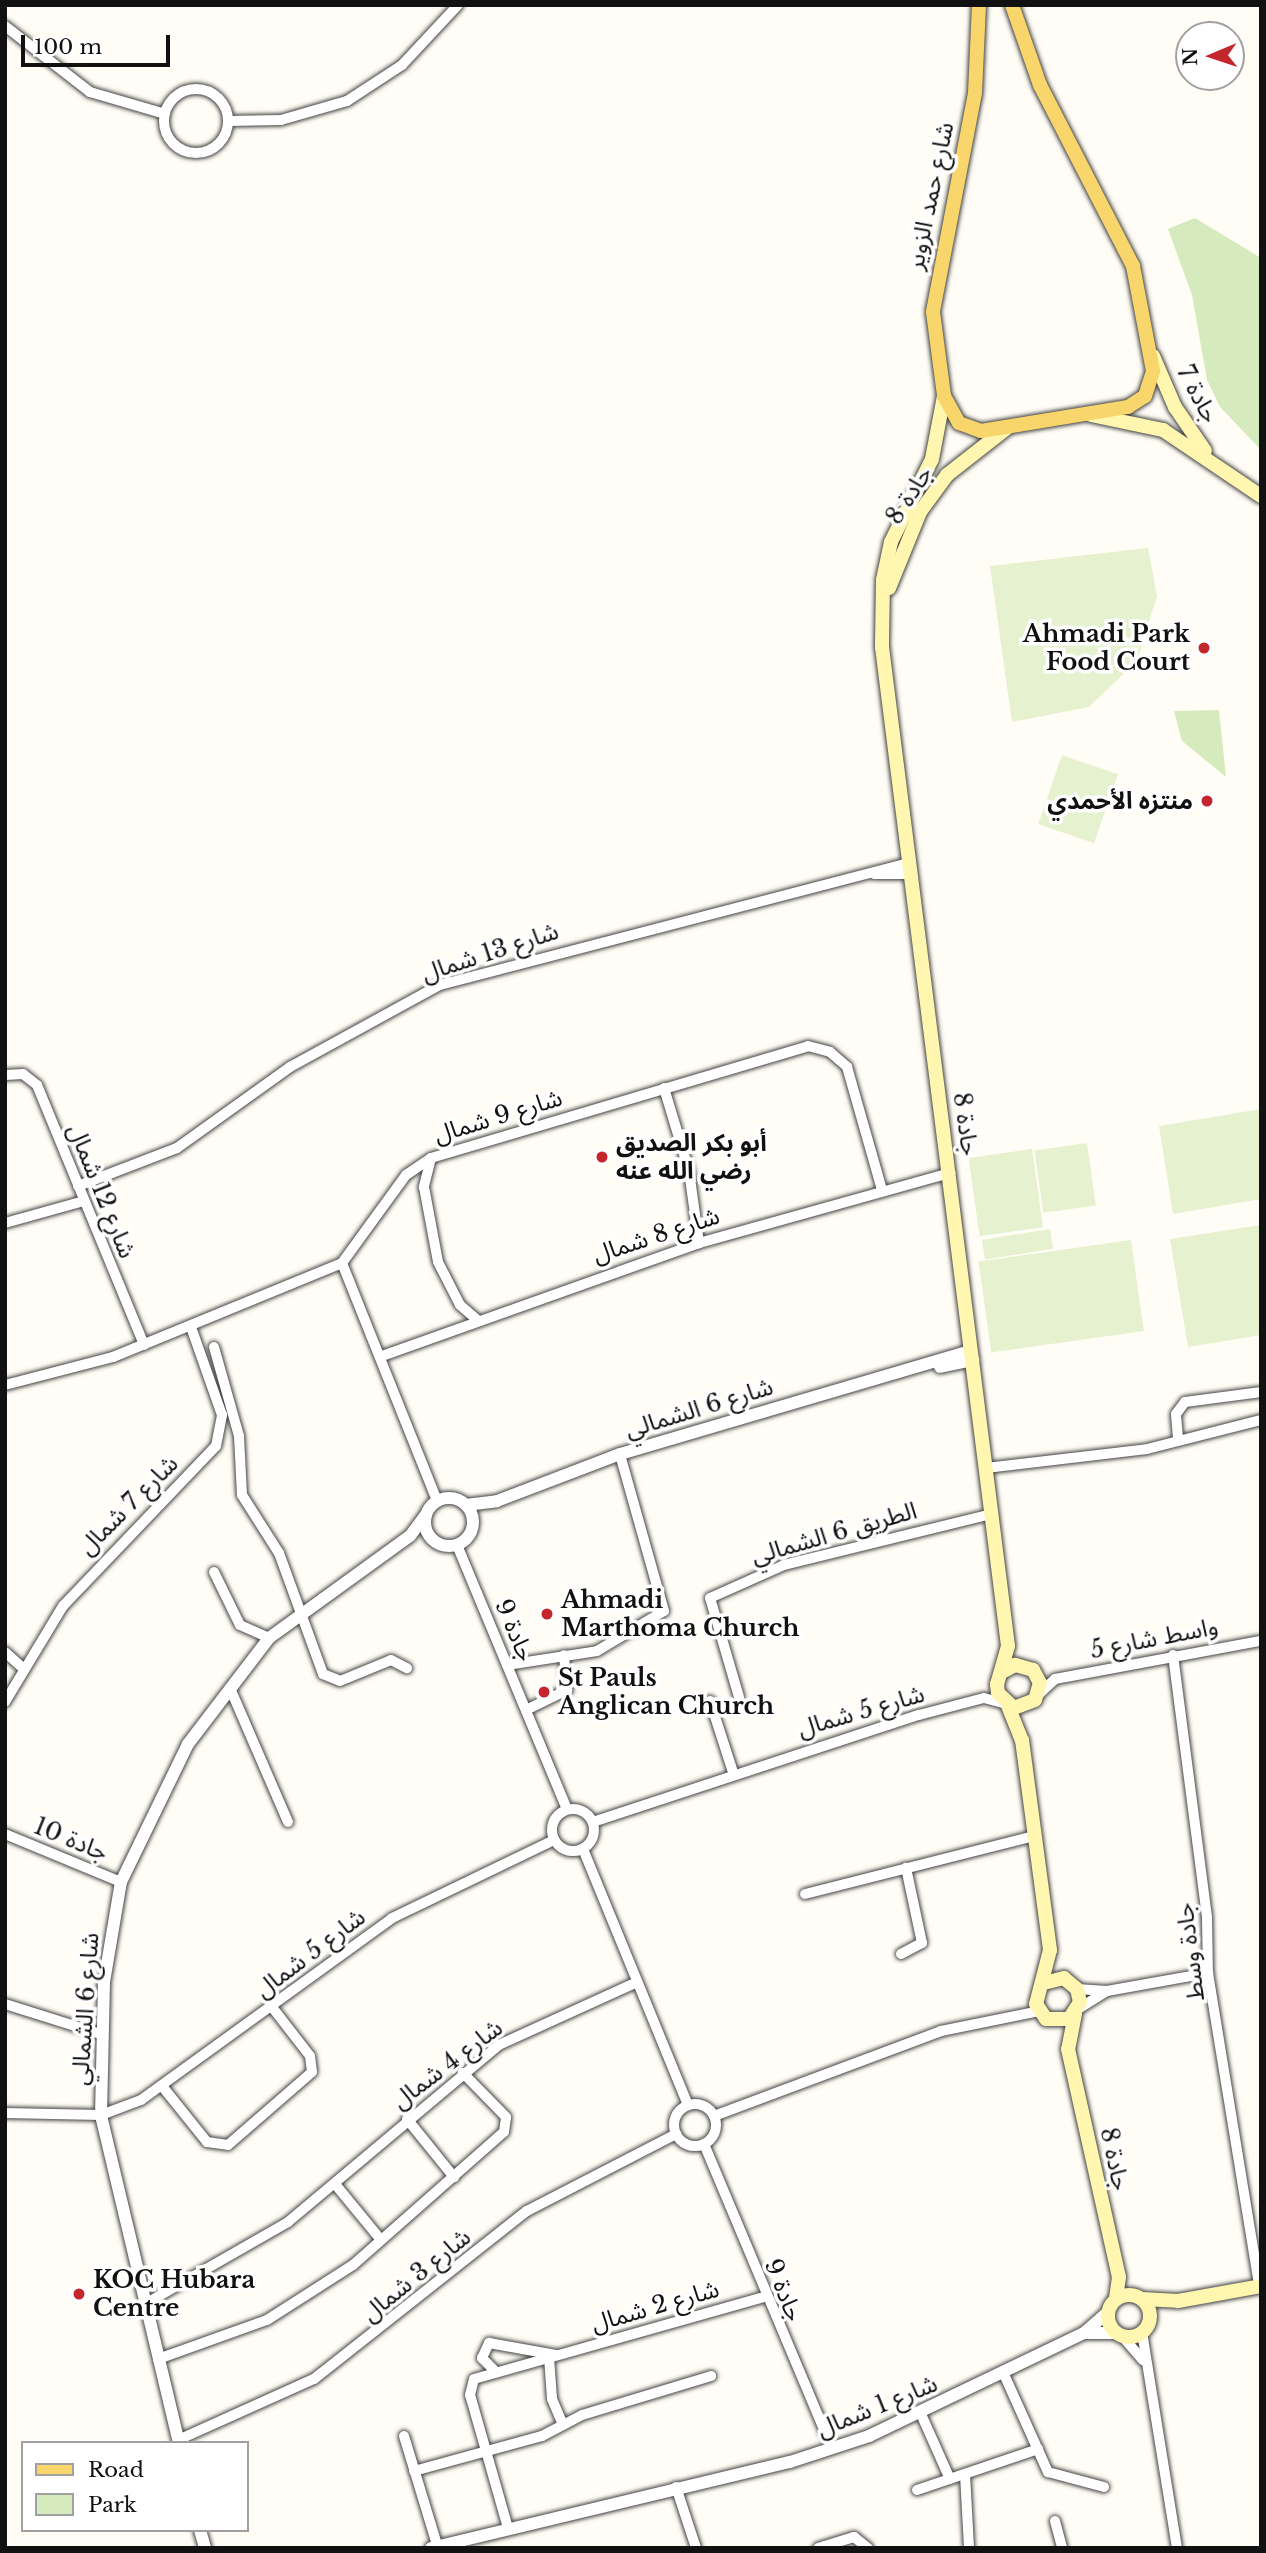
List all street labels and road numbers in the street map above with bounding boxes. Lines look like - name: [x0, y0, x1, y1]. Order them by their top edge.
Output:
- street label: شارع حمد الزوير: [900, 120, 960, 272]
- street label: جادة 7: [1171, 360, 1225, 428]
- street label: جادة 8: [880, 460, 938, 530]
- street label: شارع 13 شمال: [418, 916, 562, 988]
- street label: شارع 9 شمال: [431, 1083, 565, 1149]
- street label: جادة 8: [947, 1090, 985, 1158]
- street label: شارع 12 شمال: [62, 1120, 142, 1262]
- street label: شارع 8 شمال: [589, 1201, 723, 1269]
- street label: شارع 6 الشمالي: [622, 1372, 776, 1444]
- street label: شارع 7 شمال: [72, 1449, 184, 1561]
- street label: الطريق 6 الشمالي: [748, 1496, 920, 1570]
- street label: جادة 9: [489, 1595, 541, 1665]
- street label: واسط شارع 5: [1088, 1612, 1220, 1664]
- street label: شارع 5 شمال: [794, 1679, 928, 1743]
- street label: جادة 10: [30, 1811, 112, 1867]
- street label: جادة وسط: [1170, 1901, 1210, 2003]
- street label: شارع 5 شمال: [249, 1902, 371, 2004]
- street label: شارع 6 الشمالي: [65, 1932, 105, 2086]
- street label: شارع 4 شمال: [386, 2013, 508, 2115]
- street label: جادة 8: [1094, 2125, 1136, 2193]
- street label: شارع 3 شمال: [356, 2222, 476, 2328]
- street label: جادة 9: [759, 2255, 809, 2325]
- street label: شارع 2 شمال: [588, 2274, 722, 2338]
- street label: شارع 1 شمال: [812, 2369, 942, 2443]

